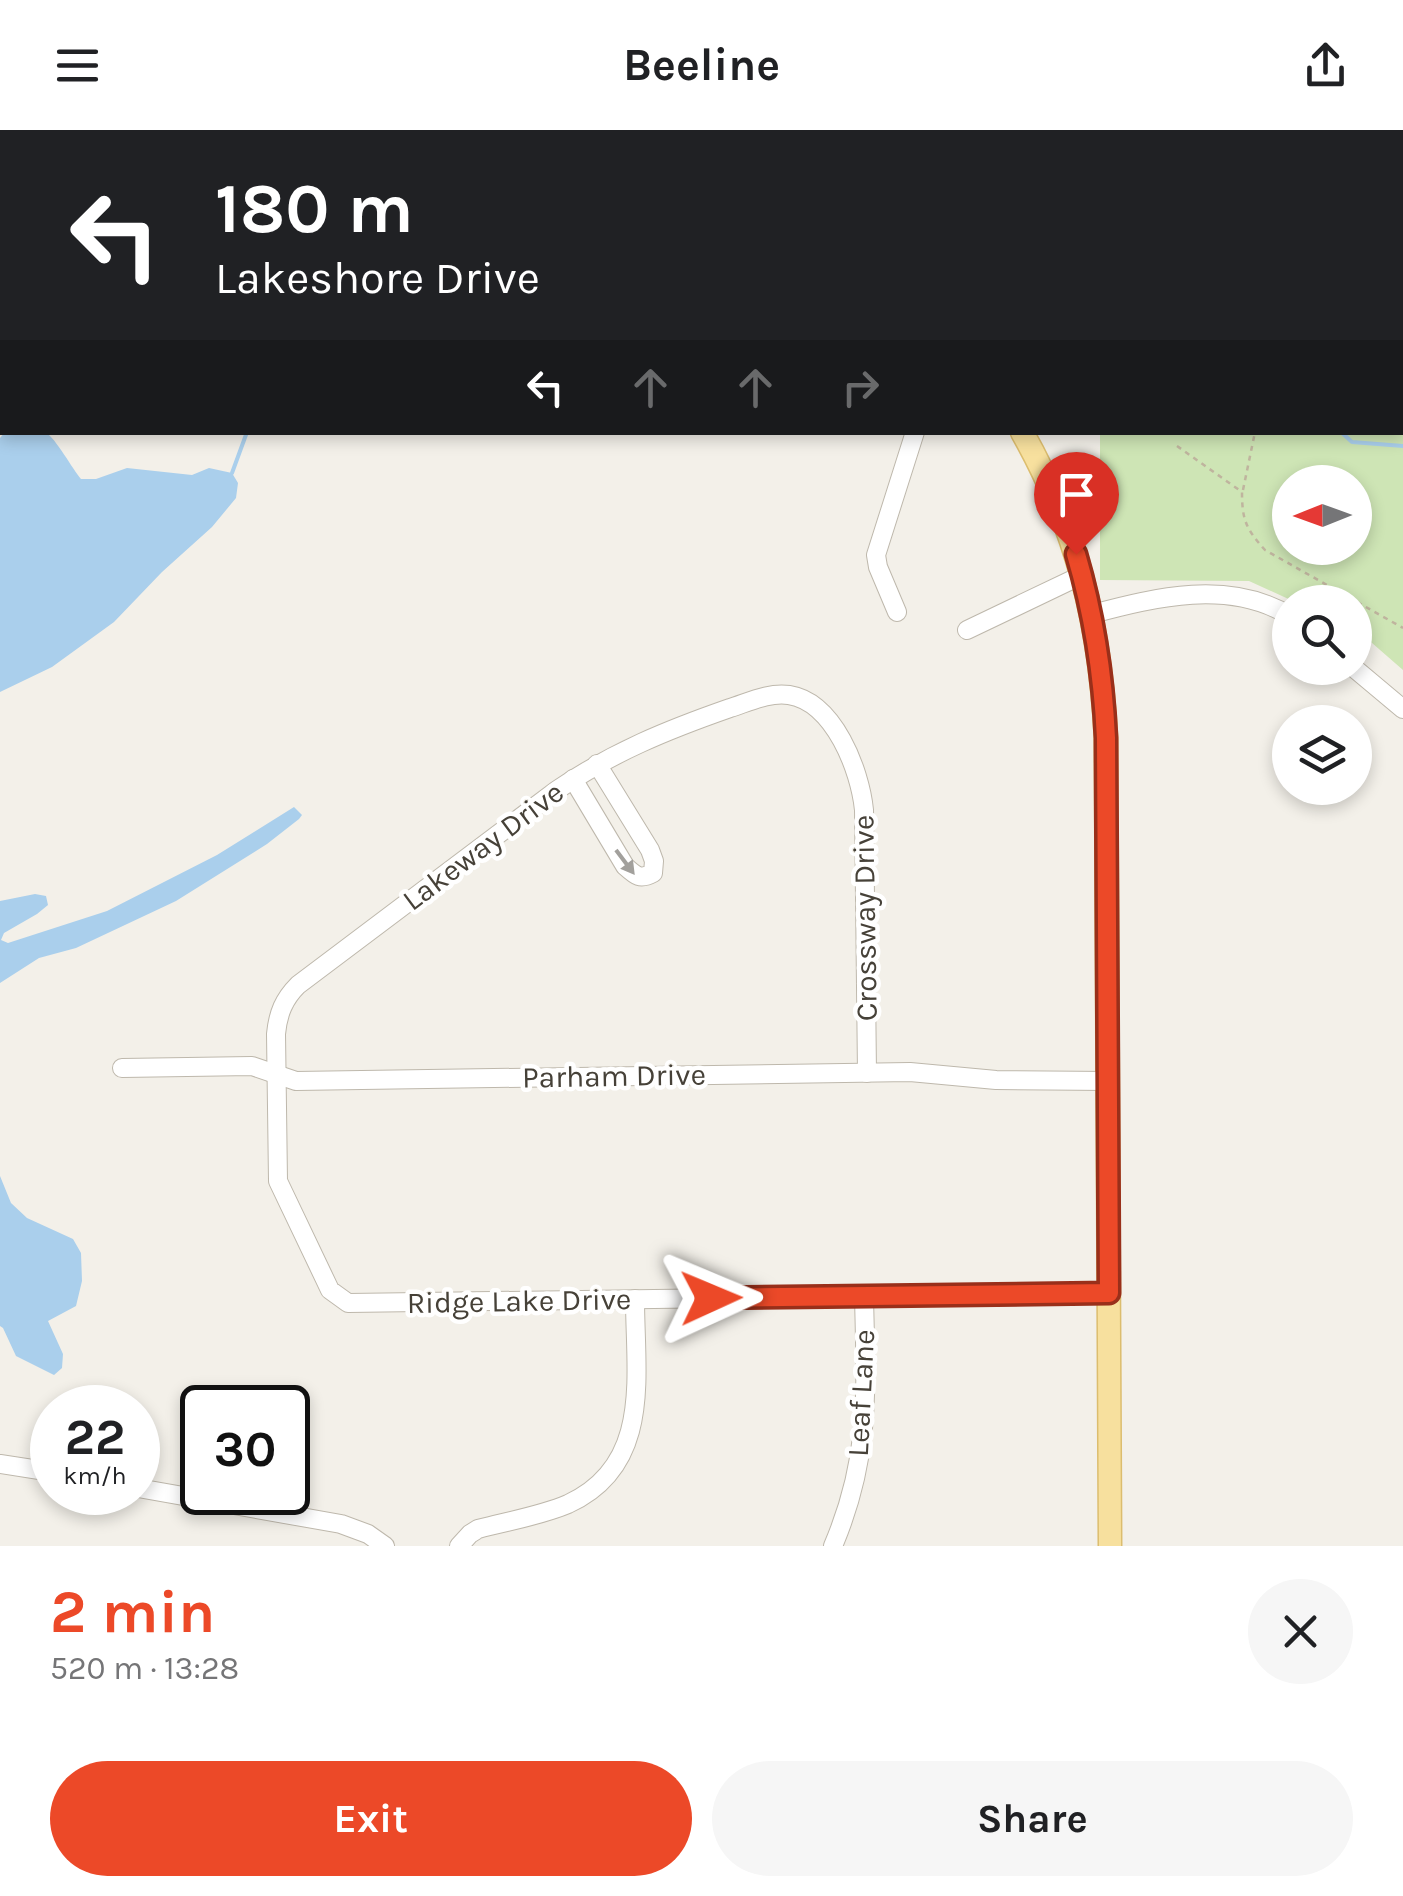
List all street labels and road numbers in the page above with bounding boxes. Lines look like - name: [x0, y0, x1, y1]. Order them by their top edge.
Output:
- street label: Lakeway Drive: [395, 774, 571, 918]
- street label: Crossway Drive: [845, 814, 885, 1022]
- street label: Parham Drive: [522, 1056, 706, 1096]
- street label: Ridge Lake Drive: [406, 1281, 632, 1321]
- street label: Leaf Lane: [840, 1328, 882, 1458]

